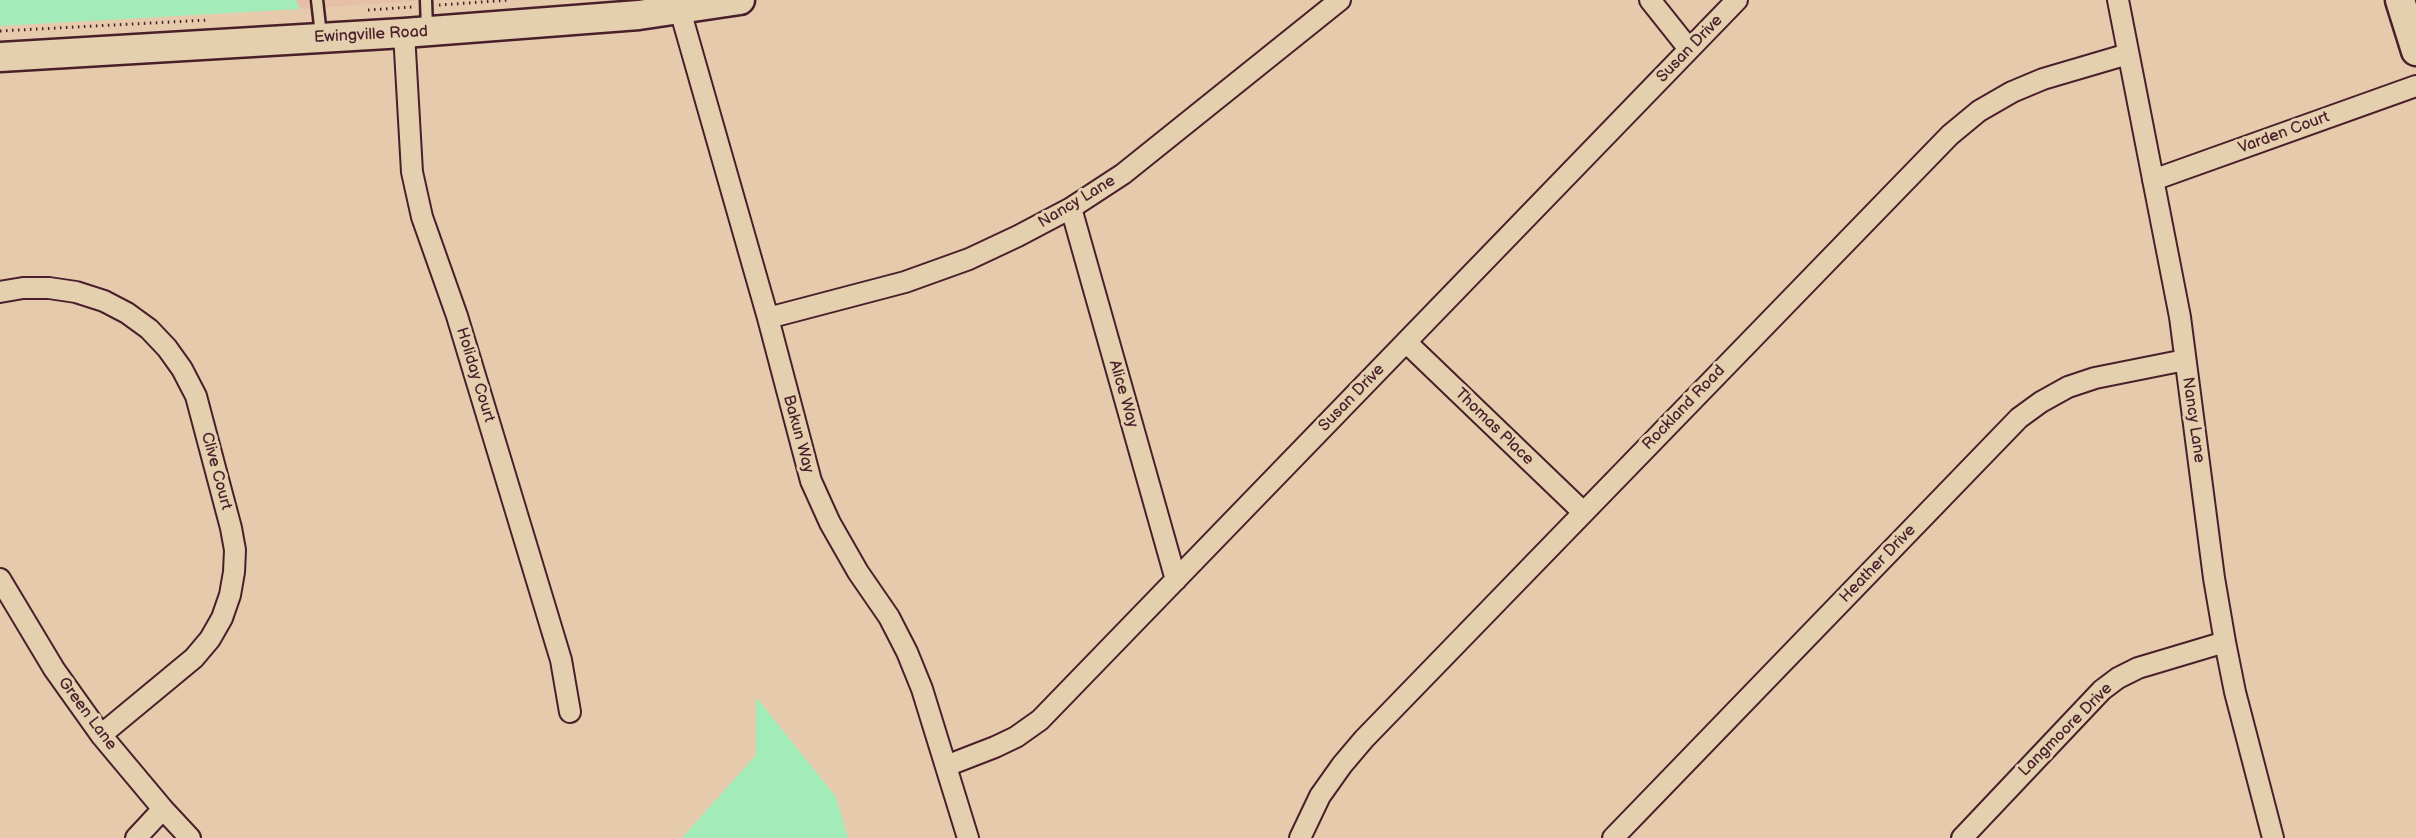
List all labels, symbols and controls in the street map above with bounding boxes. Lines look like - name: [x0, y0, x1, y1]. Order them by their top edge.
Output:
- street label: Susan Drive: [1653, 11, 1727, 87]
- street label: Ewingville Road: [314, 22, 428, 48]
- street label: Varden Court: [2236, 108, 2332, 158]
- street label: Nancy Lane: [1035, 172, 1119, 232]
- street label: Holiday Court: [452, 325, 498, 425]
- street label: Alice Way: [1104, 358, 1142, 430]
- street label: Susan Drive: [1315, 360, 1389, 436]
- street label: Rockland Road: [1639, 362, 1729, 454]
- street label: Nancy Lane: [2177, 376, 2209, 464]
- street label: Thomas Place: [1451, 385, 1537, 469]
- street label: Bakun Way: [778, 393, 818, 475]
- street label: Clive Court: [196, 430, 236, 512]
- street label: Heather Drive: [1836, 521, 1920, 607]
- street label: Green Lane: [53, 674, 121, 754]
- street label: Langmoore Drive: [2015, 679, 2117, 781]

